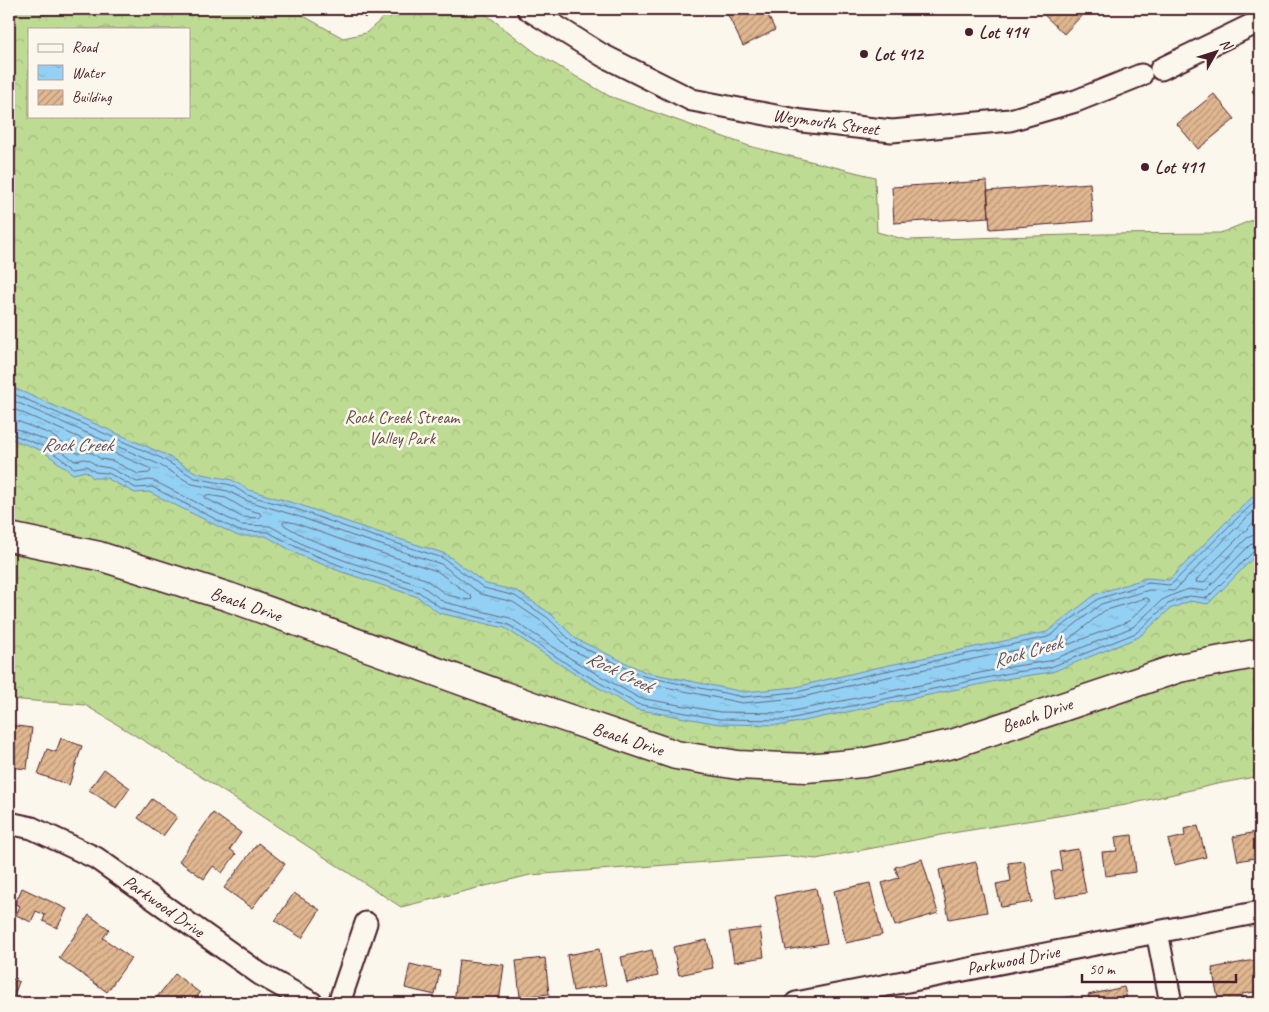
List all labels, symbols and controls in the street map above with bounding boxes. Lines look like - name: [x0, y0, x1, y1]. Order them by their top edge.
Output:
- place label: Lot 414: [979, 21, 1030, 43]
- marker: Lot 414: [963, 26, 975, 38]
- legend: [28, 28, 190, 118]
- north arrow: [1192, 28, 1242, 78]
- text: N: [1216, 35, 1237, 55]
- text: Road: [72, 38, 99, 57]
- place label: Lot 412: [874, 43, 925, 65]
- marker: Lot 412: [858, 48, 870, 60]
- text: Water: [72, 64, 106, 83]
- text: Building: [72, 88, 112, 107]
- street label: Weymouth Street: [772, 104, 882, 141]
- place label: Lot 411: [1155, 156, 1206, 178]
- marker: Lot 411: [1139, 161, 1151, 173]
- park label: Rock Creek Stream Valley Park: [345, 406, 461, 449]
- water label: Rock Creek: [42, 433, 115, 457]
- street label: Beach Drive: [208, 582, 285, 627]
- water label: Rock Creek: [990, 630, 1067, 673]
- water label: Rock Creek: [583, 646, 659, 699]
- street label: Beach Drive: [999, 692, 1076, 737]
- street label: Beach Drive: [590, 717, 667, 761]
- street label: Parkwood Drive: [119, 870, 210, 943]
- street label: Parkwood Drive: [965, 940, 1062, 980]
- scale bar: [1082, 952, 1235, 984]
- text: 50 m: [1089, 960, 1116, 979]

